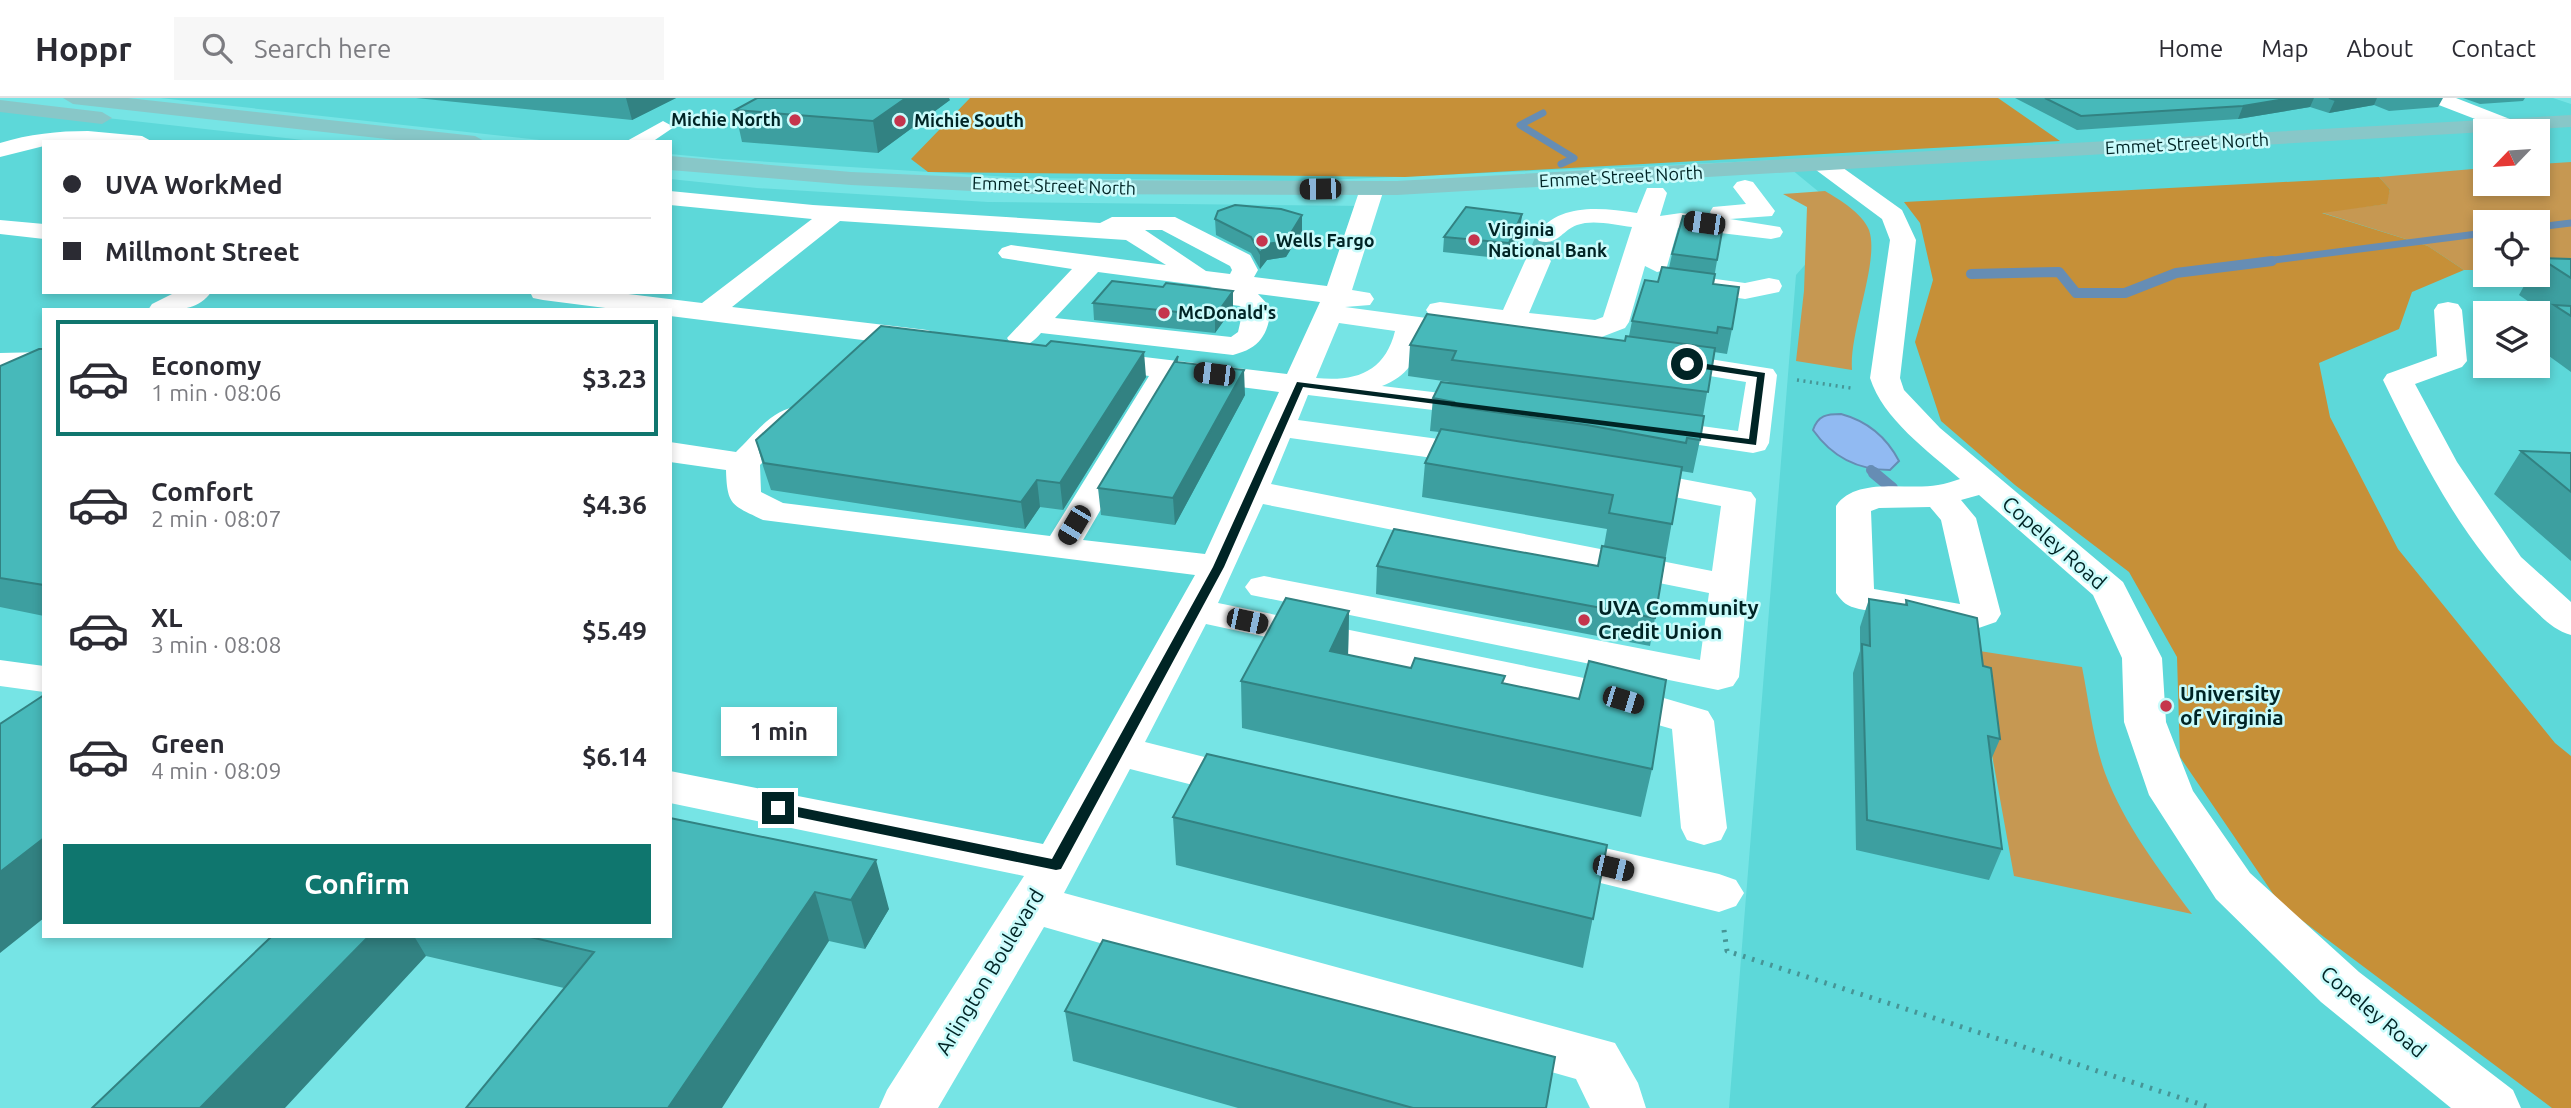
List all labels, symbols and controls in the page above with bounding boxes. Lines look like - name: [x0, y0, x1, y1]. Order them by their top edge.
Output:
- search box: [174, 17, 664, 80]
- icon: search: [198, 29, 236, 67]
- text: Hoppr: [35, 30, 132, 67]
- text: Search here: [254, 34, 391, 63]
- text: Home: [2158, 35, 2223, 62]
- text: Map: [2261, 35, 2308, 62]
- text: About: [2346, 35, 2413, 62]
- text: Contact: [2451, 35, 2536, 62]
- place label: Michie North: [671, 109, 781, 129]
- place label: Michie South: [914, 110, 1024, 130]
- marker: Michie North: [787, 112, 803, 128]
- marker: Michie South: [892, 113, 908, 129]
- north arrow: [2473, 119, 2550, 196]
- map controls: [2473, 119, 2550, 378]
- street label: Emmet Street North: [2104, 129, 2269, 157]
- street label: Emmet Street North: [1538, 162, 1703, 190]
- text: UVA WorkMed: [105, 170, 283, 199]
- street label: Emmet Street North: [972, 172, 1136, 198]
- car: [1299, 178, 1342, 200]
- car: [1682, 210, 1727, 236]
- button: locate: [2473, 210, 2550, 287]
- place label: Virginia National Bank: [1488, 219, 1607, 260]
- place label: Wells Fargo: [1276, 230, 1375, 250]
- marker: Virginia National Bank: [1466, 232, 1482, 248]
- marker: Wells Fargo: [1254, 233, 1270, 249]
- text: Millmont Street: [105, 237, 299, 266]
- button: layers: [2473, 301, 2550, 378]
- place label: McDonald's: [1178, 302, 1276, 322]
- marker: McDonald's: [1156, 305, 1172, 321]
- icon: car: [67, 347, 130, 410]
- route start: [1671, 348, 1703, 380]
- text: Economy: [151, 351, 261, 380]
- car: [1192, 361, 1237, 387]
- text: $3.23: [582, 364, 647, 393]
- text: 1 min · 08:06: [151, 380, 282, 405]
- icon: car: [67, 473, 130, 536]
- text: Comfort: [151, 477, 254, 506]
- text: $4.36: [582, 490, 647, 519]
- street label: Copeley Road: [1998, 491, 2111, 594]
- car: [1055, 502, 1094, 548]
- text: 2 min · 08:07: [151, 506, 282, 531]
- place label: UVA Community Credit Union: [1598, 595, 1759, 643]
- icon: car: [67, 599, 130, 662]
- text: XL: [151, 603, 182, 632]
- car: [1225, 606, 1270, 636]
- marker: UVA Community Credit Union: [1576, 612, 1592, 628]
- text: $5.49: [582, 616, 647, 645]
- text: 3 min · 08:08: [151, 632, 282, 657]
- place label: University of Virginia: [2180, 681, 2284, 729]
- car: [1600, 684, 1647, 716]
- marker: University of Virginia: [2158, 698, 2174, 714]
- callout: 1 min: [720, 706, 836, 756]
- text: 1 min: [750, 719, 808, 744]
- icon: car: [67, 725, 130, 788]
- text: Green: [151, 729, 225, 758]
- text: $6.14: [582, 742, 647, 771]
- text: 4 min · 08:09: [151, 758, 282, 783]
- route end: [762, 792, 794, 824]
- button: Confirm: [63, 844, 651, 924]
- car: [1591, 853, 1636, 883]
- street label: Arlington Boulevard: [930, 884, 1048, 1059]
- street label: Copeley Road: [2316, 960, 2431, 1062]

